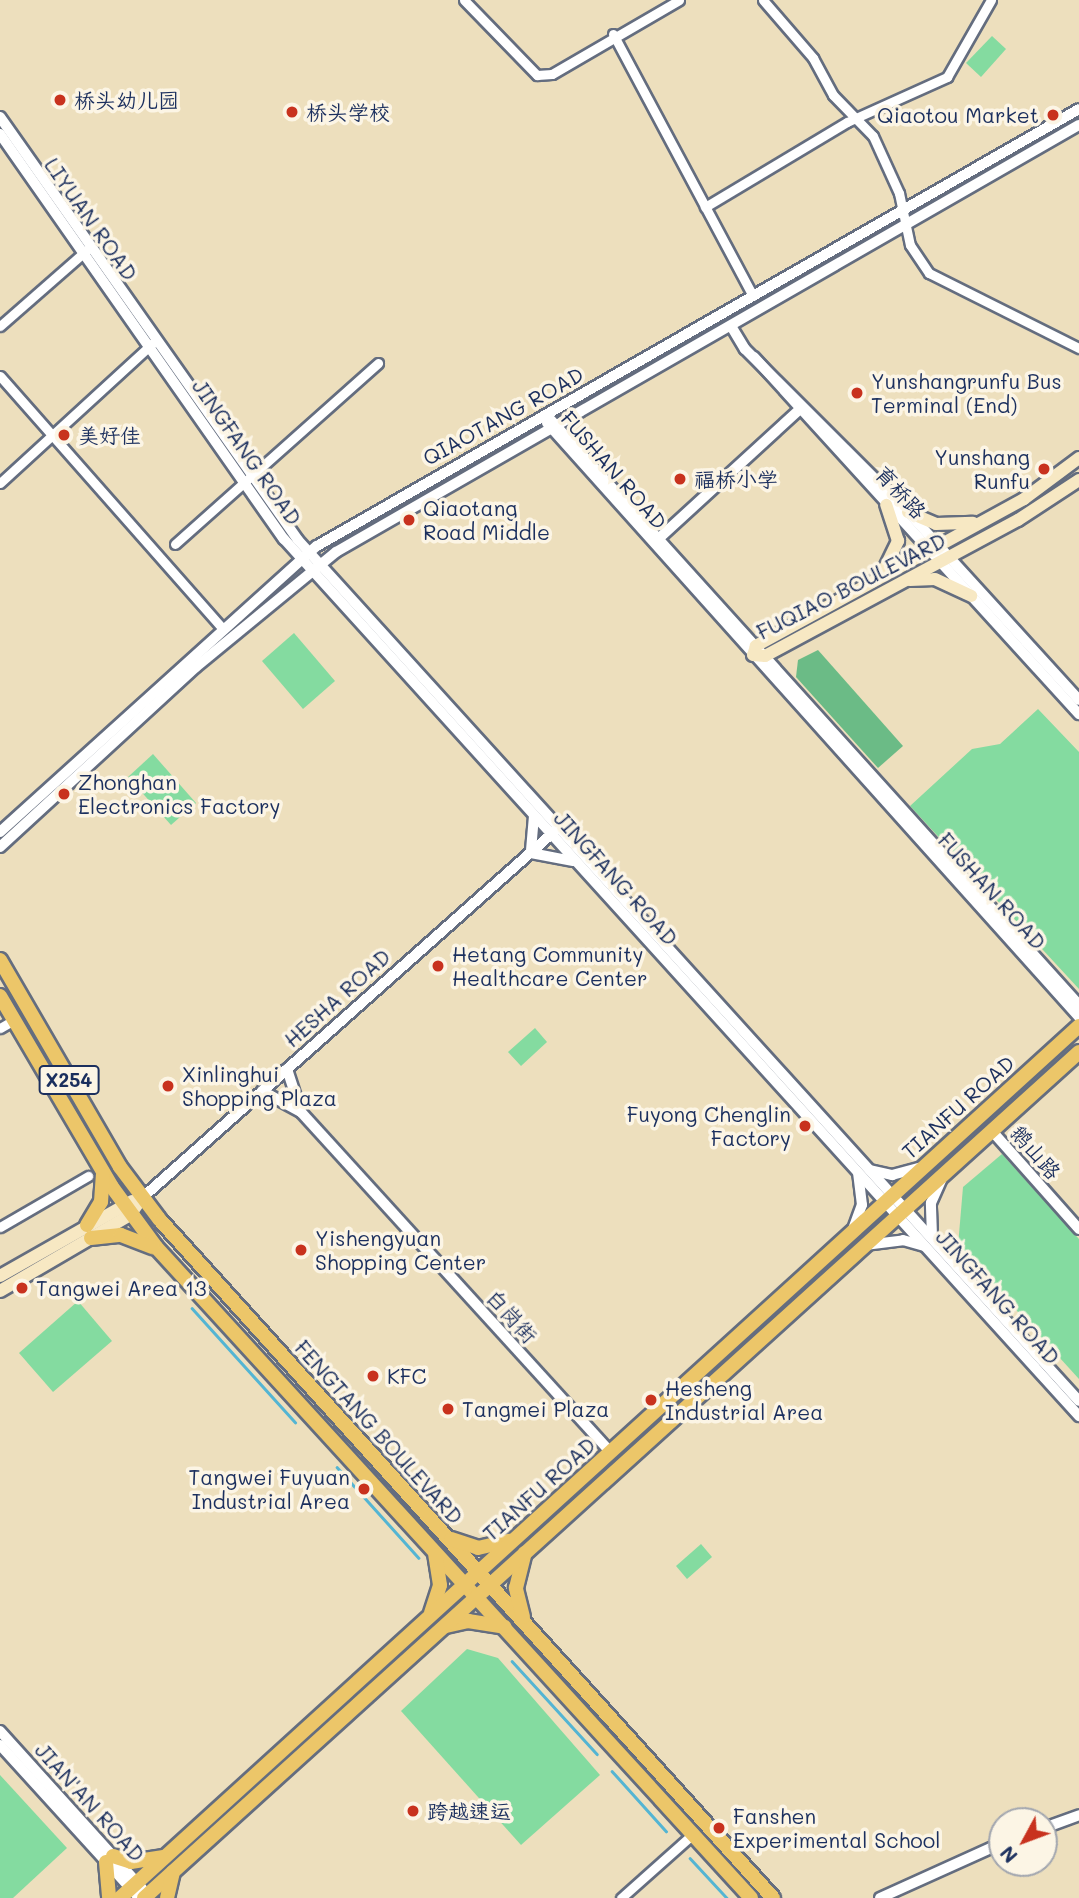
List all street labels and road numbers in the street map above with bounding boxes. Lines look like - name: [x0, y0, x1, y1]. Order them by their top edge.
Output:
- street label: LIYUAN ROAD: [39, 153, 143, 285]
- street label: QIAOTANG ROAD: [418, 361, 588, 471]
- street label: JINGFANG ROAD: [187, 374, 307, 530]
- street label: FUSHAN ROAD: [556, 406, 672, 534]
- street label: 育桥路: [870, 460, 932, 524]
- street label: FUQIAO BOULEVARD: [752, 527, 950, 645]
- street label: JINGFANG ROAD: [549, 805, 683, 951]
- street label: FUSHAN ROAD: [933, 827, 1051, 955]
- street label: HESHA ROAD: [279, 944, 395, 1052]
- street label: TIANFU ROAD: [897, 1050, 1019, 1164]
- road number: X254: [38, 1064, 100, 1096]
- street label: 鹅山路: [1006, 1120, 1066, 1184]
- street label: JINGFANG ROAD: [931, 1224, 1065, 1370]
- street label: 白岗街: [482, 1284, 542, 1348]
- street label: FENGTANG BOULEVARD: [290, 1335, 468, 1529]
- street label: TIANFU ROAD: [478, 1432, 600, 1546]
- street label: JIAN'AN ROAD: [30, 1737, 150, 1867]

